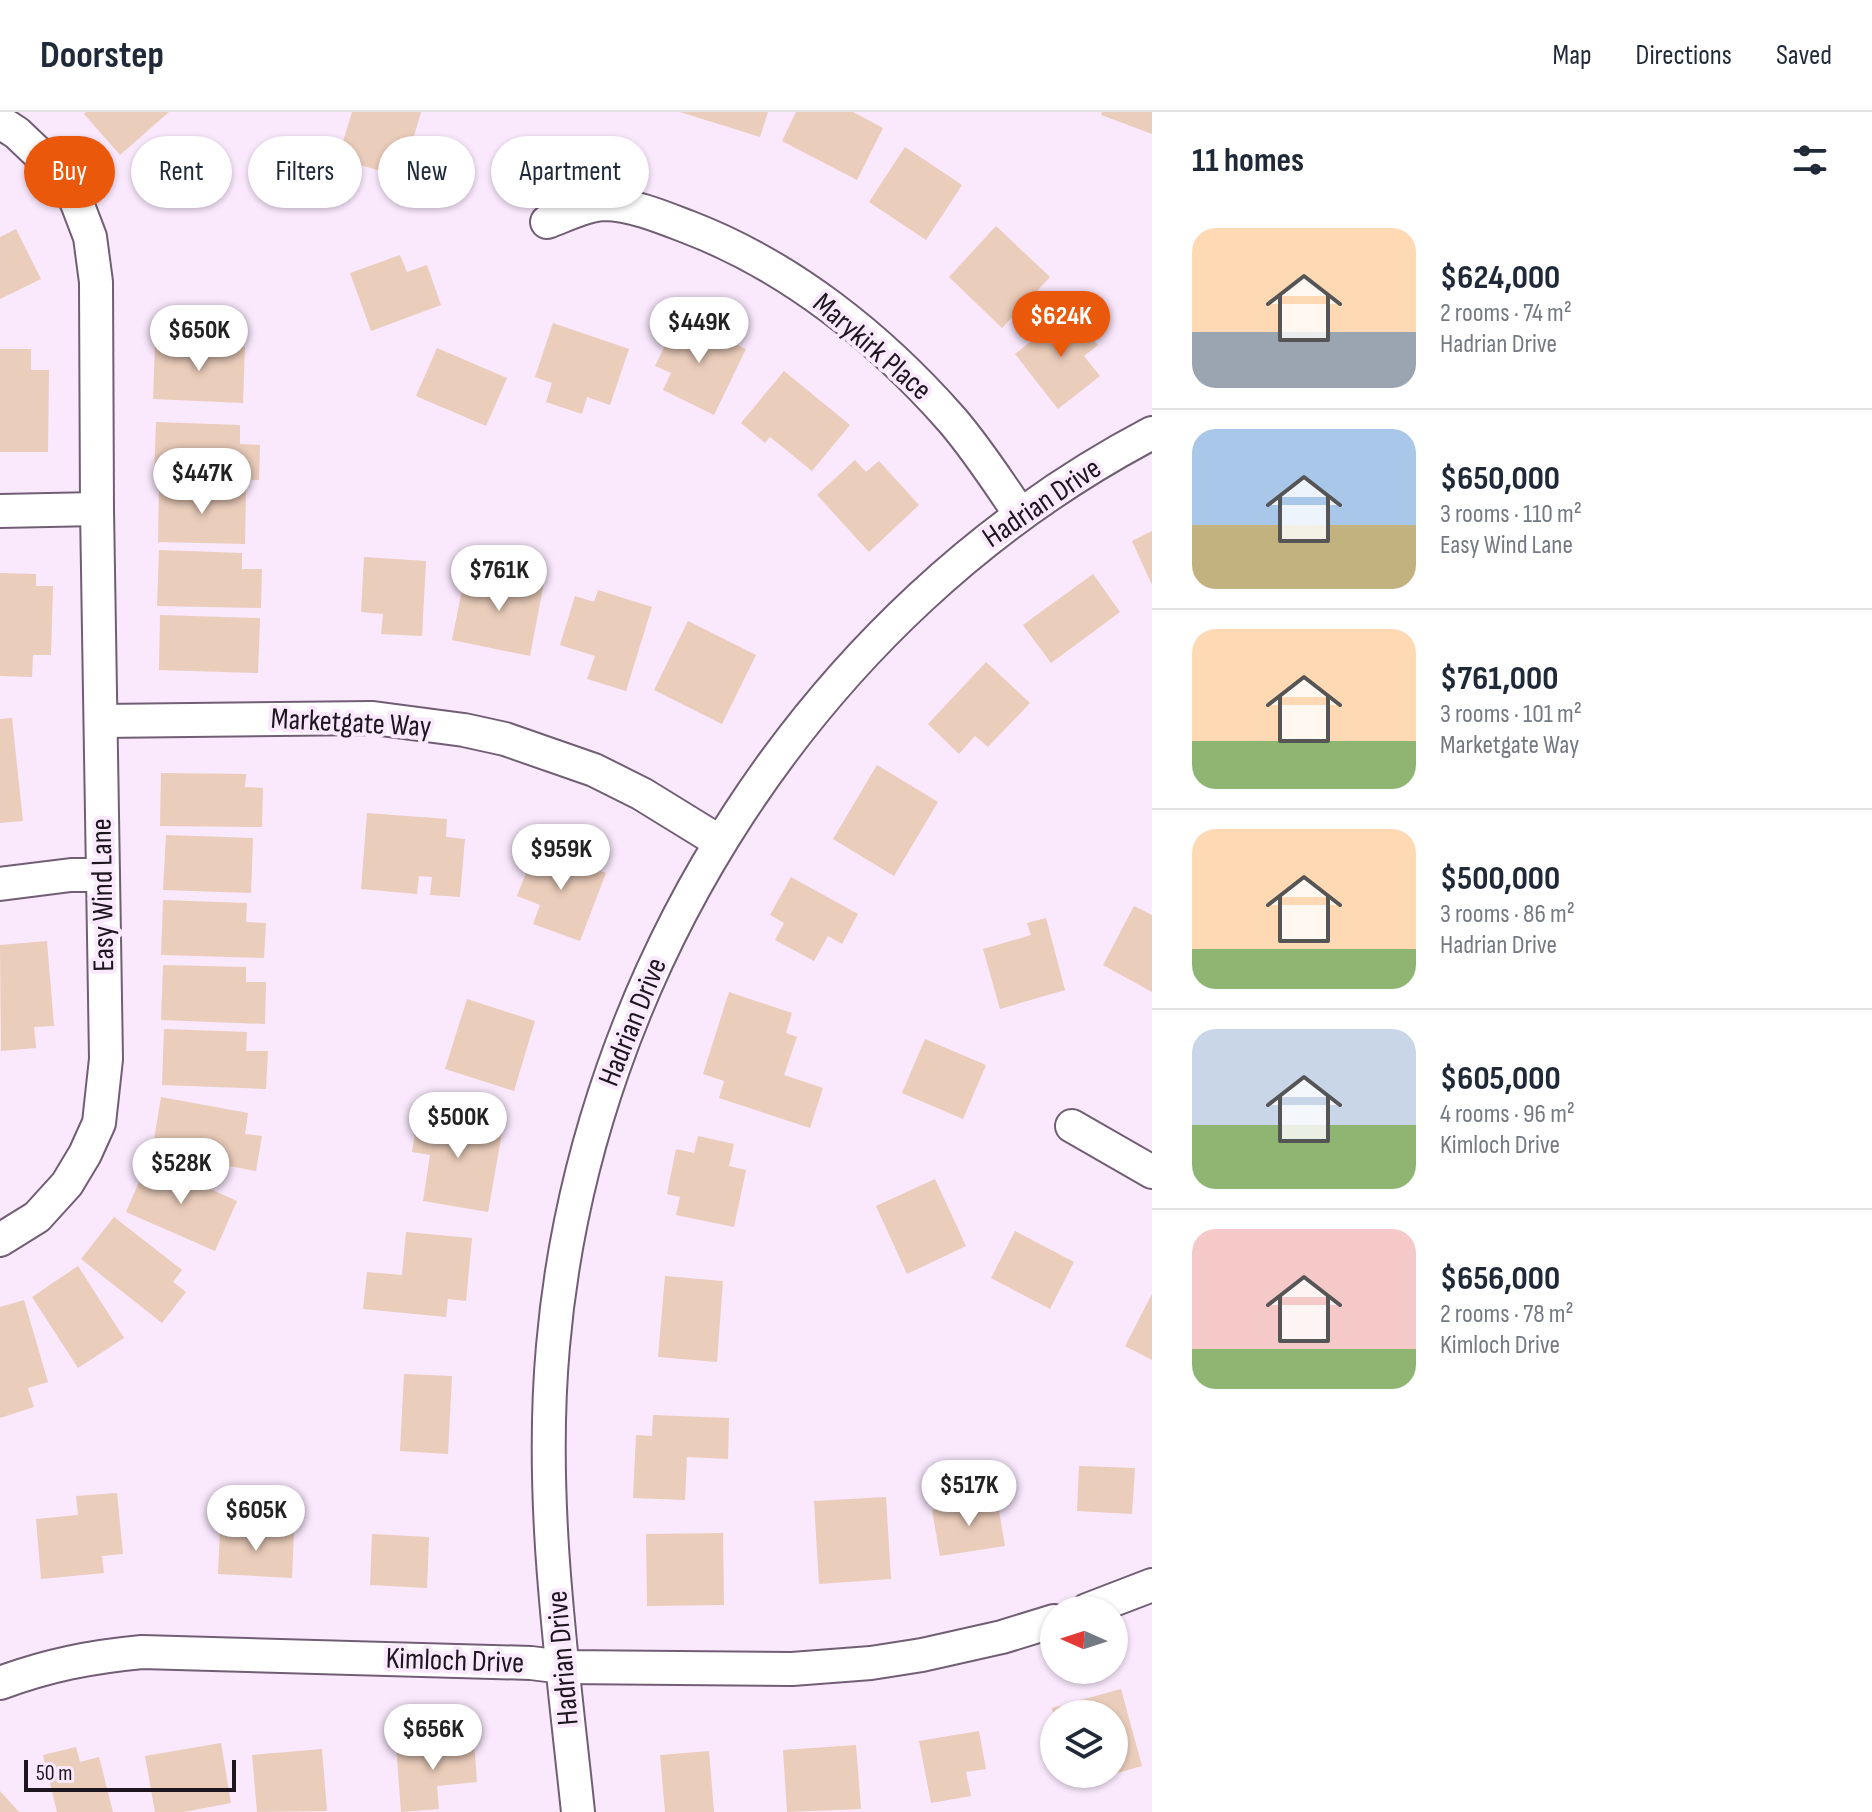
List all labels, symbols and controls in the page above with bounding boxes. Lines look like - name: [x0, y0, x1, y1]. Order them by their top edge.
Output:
- text: Doorstep: [40, 33, 164, 78]
- text: Map: [1553, 39, 1592, 72]
- text: Directions: [1636, 39, 1732, 72]
- text: Saved: [1776, 39, 1832, 72]
- chip: Buy: [24, 136, 115, 208]
- chip: Rent: [131, 136, 232, 208]
- chip: Filters: [248, 136, 362, 208]
- chip: New: [378, 136, 475, 208]
- chip: Apartment: [491, 136, 649, 208]
- icon: filters: [1788, 138, 1832, 182]
- text: 11 homes: [1192, 140, 1304, 181]
- text: $624,000: [1440, 257, 1560, 298]
- icon: home: [1256, 260, 1352, 356]
- street label: Marykirk Place: [805, 286, 939, 408]
- pin: $624K: [1005, 291, 1117, 359]
- pin: $449K: [643, 297, 755, 365]
- text: 2 rooms · 74 m²: [1440, 298, 1572, 329]
- text: $624K: [1030, 301, 1092, 332]
- pin: $650K: [143, 305, 255, 373]
- text: $449K: [668, 307, 730, 338]
- text: $650K: [168, 315, 230, 346]
- text: Hadrian Drive: [1440, 329, 1557, 360]
- pin: $447K: [146, 448, 258, 516]
- street label: Hadrian Drive: [976, 450, 1108, 556]
- text: $447K: [171, 458, 233, 489]
- text: $650,000: [1440, 458, 1560, 499]
- icon: home: [1256, 461, 1352, 557]
- text: 3 rooms · 110 m²: [1440, 499, 1582, 530]
- text: Easy Wind Lane: [1440, 530, 1573, 561]
- pin: $761K: [443, 545, 555, 613]
- text: $761K: [469, 555, 529, 586]
- text: $761,000: [1440, 658, 1558, 699]
- icon: home: [1256, 661, 1352, 757]
- text: 3 rooms · 101 m²: [1440, 699, 1582, 730]
- street label: Marketgate Way: [270, 701, 433, 745]
- text: Marketgate Way: [1440, 730, 1579, 761]
- street label: Easy Wind Lane: [84, 818, 122, 972]
- pin: $959K: [505, 824, 617, 892]
- text: $959K: [530, 834, 592, 865]
- text: $500,000: [1440, 858, 1560, 899]
- icon: home: [1256, 861, 1352, 957]
- text: 3 rooms · 86 m²: [1440, 899, 1575, 930]
- text: Hadrian Drive: [1440, 930, 1557, 961]
- street label: Hadrian Drive: [591, 953, 675, 1091]
- text: $605,000: [1440, 1058, 1561, 1099]
- icon: home: [1256, 1061, 1352, 1157]
- pin: $500K: [402, 1092, 514, 1160]
- text: 4 rooms · 96 m²: [1440, 1099, 1575, 1130]
- text: $500K: [427, 1102, 489, 1133]
- text: Kimloch Drive: [1440, 1130, 1560, 1161]
- pin: $528K: [125, 1138, 237, 1206]
- text: $528K: [150, 1148, 212, 1179]
- text: $656,000: [1440, 1258, 1560, 1299]
- icon: home: [1256, 1261, 1352, 1357]
- text: 2 rooms · 78 m²: [1440, 1299, 1574, 1330]
- text: Kimloch Drive: [1440, 1330, 1560, 1361]
- pin: $517K: [913, 1460, 1025, 1528]
- text: $517K: [939, 1470, 999, 1501]
- pin: $605K: [200, 1485, 312, 1553]
- text: $605K: [225, 1495, 287, 1526]
- street label: Hadrian Drive: [539, 1589, 587, 1727]
- north arrow: [1040, 1596, 1128, 1684]
- map controls: [1040, 1596, 1128, 1788]
- street label: Kimloch Drive: [385, 1641, 525, 1681]
- button: layers: [1040, 1700, 1128, 1788]
- pin: $656K: [377, 1704, 489, 1772]
- text: $656K: [402, 1714, 464, 1745]
- scale bar: [24, 1756, 236, 1792]
- text: 50 m: [36, 1760, 72, 1787]

